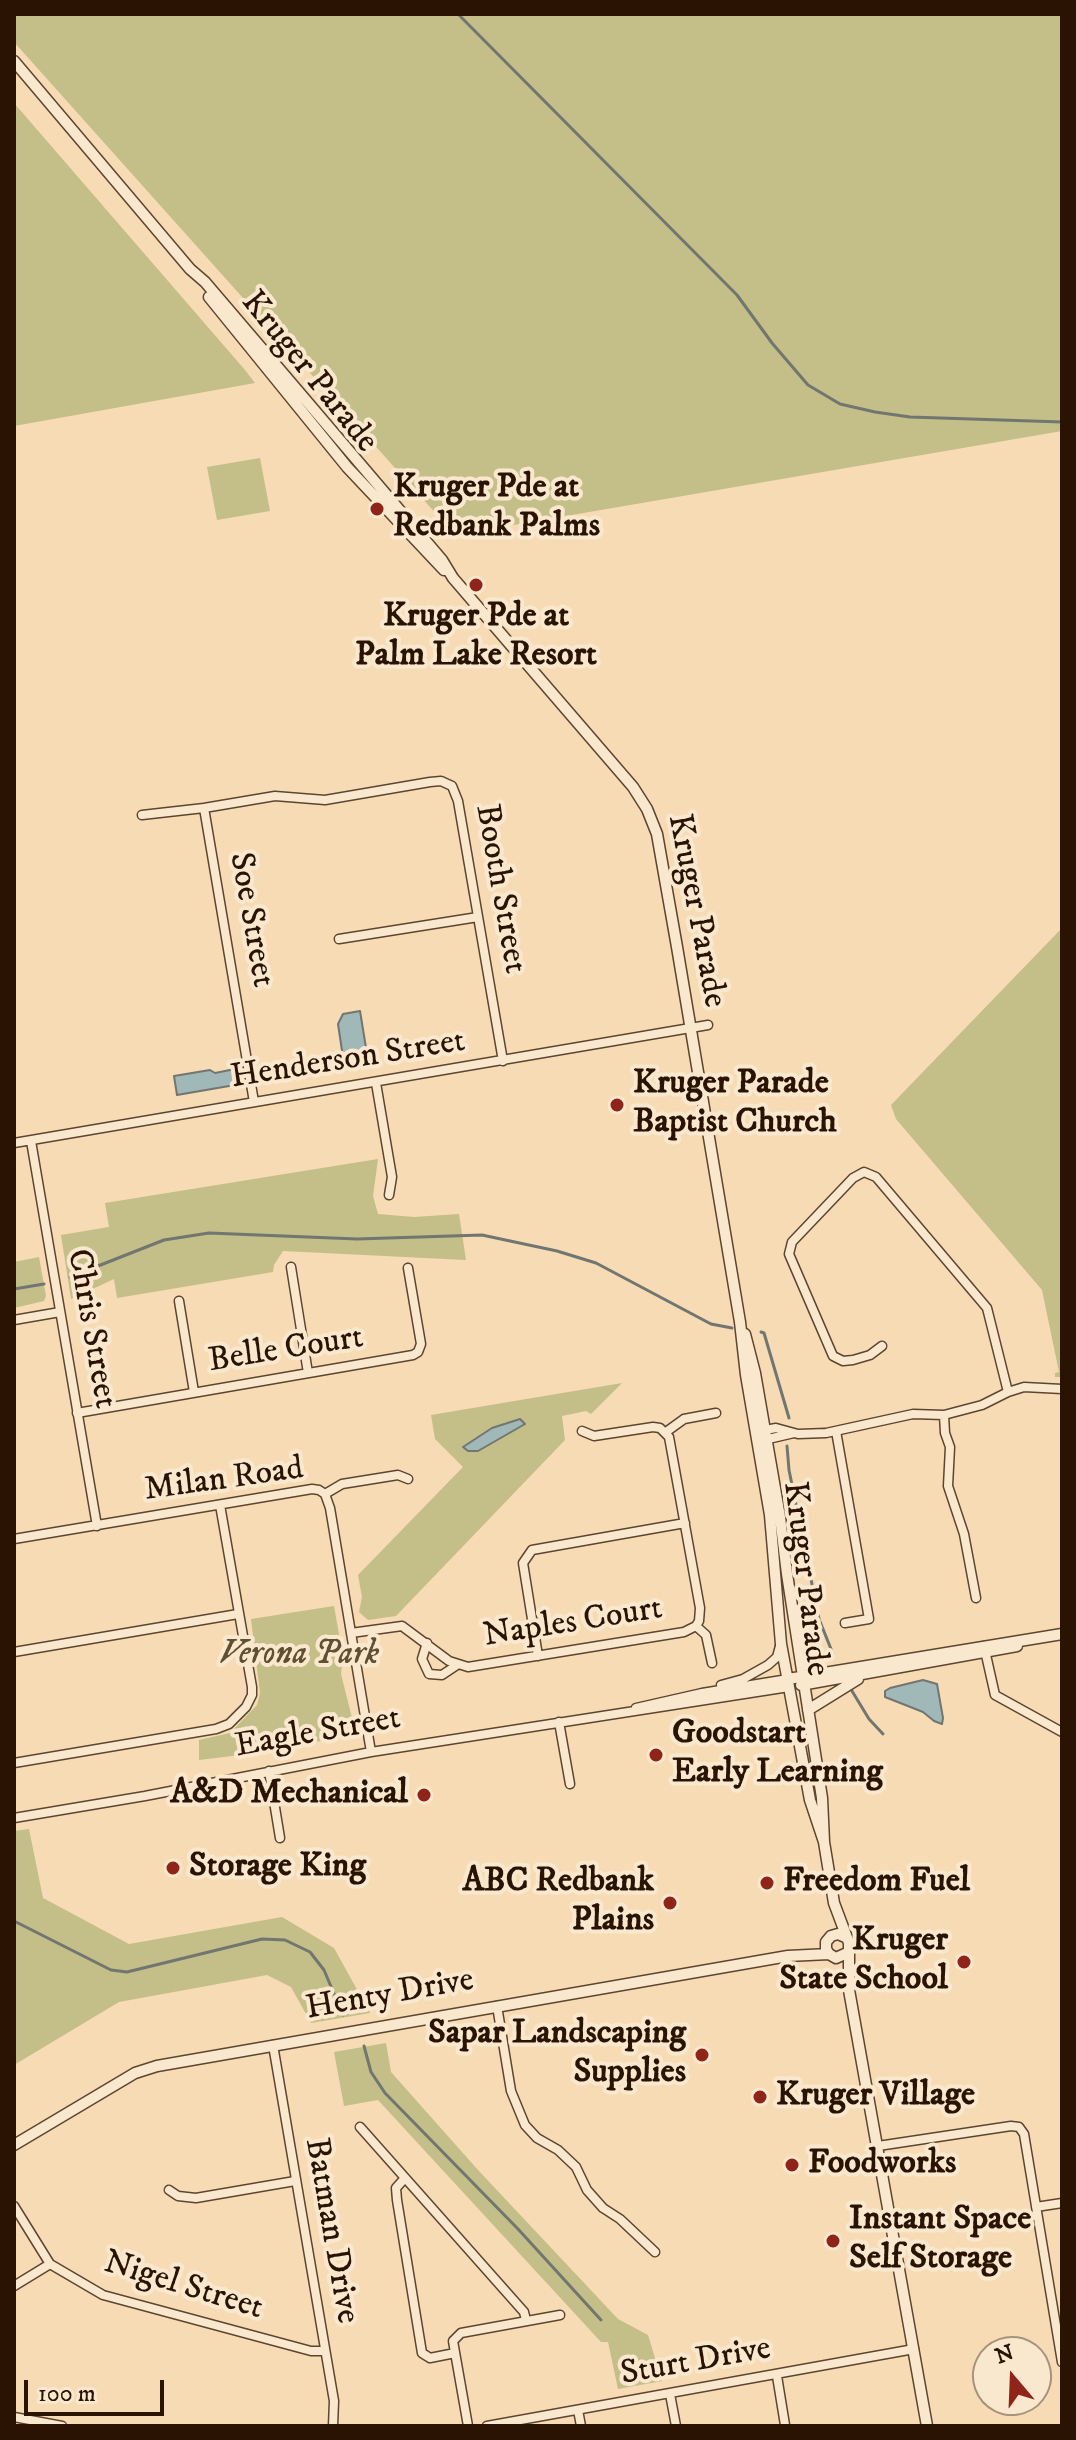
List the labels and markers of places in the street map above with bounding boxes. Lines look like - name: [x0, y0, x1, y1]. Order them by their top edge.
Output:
- place label: Kruger Pde at Redbank Palms: [393, 469, 600, 548]
- marker: Kruger Pde at Redbank Palms: [368, 500, 386, 518]
- marker: Kruger Pde at Palm Lake Resort: [467, 576, 485, 594]
- place label: Kruger Pde at Palm Lake Resort: [355, 598, 597, 678]
- place label: Kruger Parade Baptist Church: [633, 1065, 837, 1144]
- marker: Kruger Parade Baptist Church: [608, 1096, 626, 1114]
- place label: Goodstart Early Learning: [672, 1715, 883, 1794]
- marker: Goodstart Early Learning: [647, 1746, 665, 1764]
- place label: A&D Mechanical: [170, 1775, 408, 1815]
- marker: A&D Mechanical: [415, 1786, 433, 1804]
- place label: Storage King: [189, 1848, 366, 1888]
- marker: Storage King: [164, 1859, 182, 1877]
- place label: ABC Redbank Plains: [462, 1863, 654, 1942]
- place label: Freedom Fuel: [783, 1863, 970, 1903]
- marker: Freedom Fuel: [758, 1874, 776, 1892]
- marker: ABC Redbank Plains: [661, 1894, 679, 1912]
- place label: Kruger State School: [779, 1922, 948, 2002]
- marker: Kruger State School: [955, 1953, 973, 1971]
- place label: Sapar Landscaping Supplies: [428, 2015, 686, 2094]
- marker: Sapar Landscaping Supplies: [693, 2046, 711, 2064]
- place label: Kruger Village: [776, 2077, 975, 2117]
- marker: Kruger Village: [751, 2088, 769, 2106]
- place label: Foodworks: [808, 2145, 956, 2185]
- marker: Foodworks: [783, 2156, 801, 2174]
- place label: Instant Space Self Storage: [849, 2201, 1031, 2280]
- marker: Instant Space Self Storage: [824, 2232, 842, 2250]

